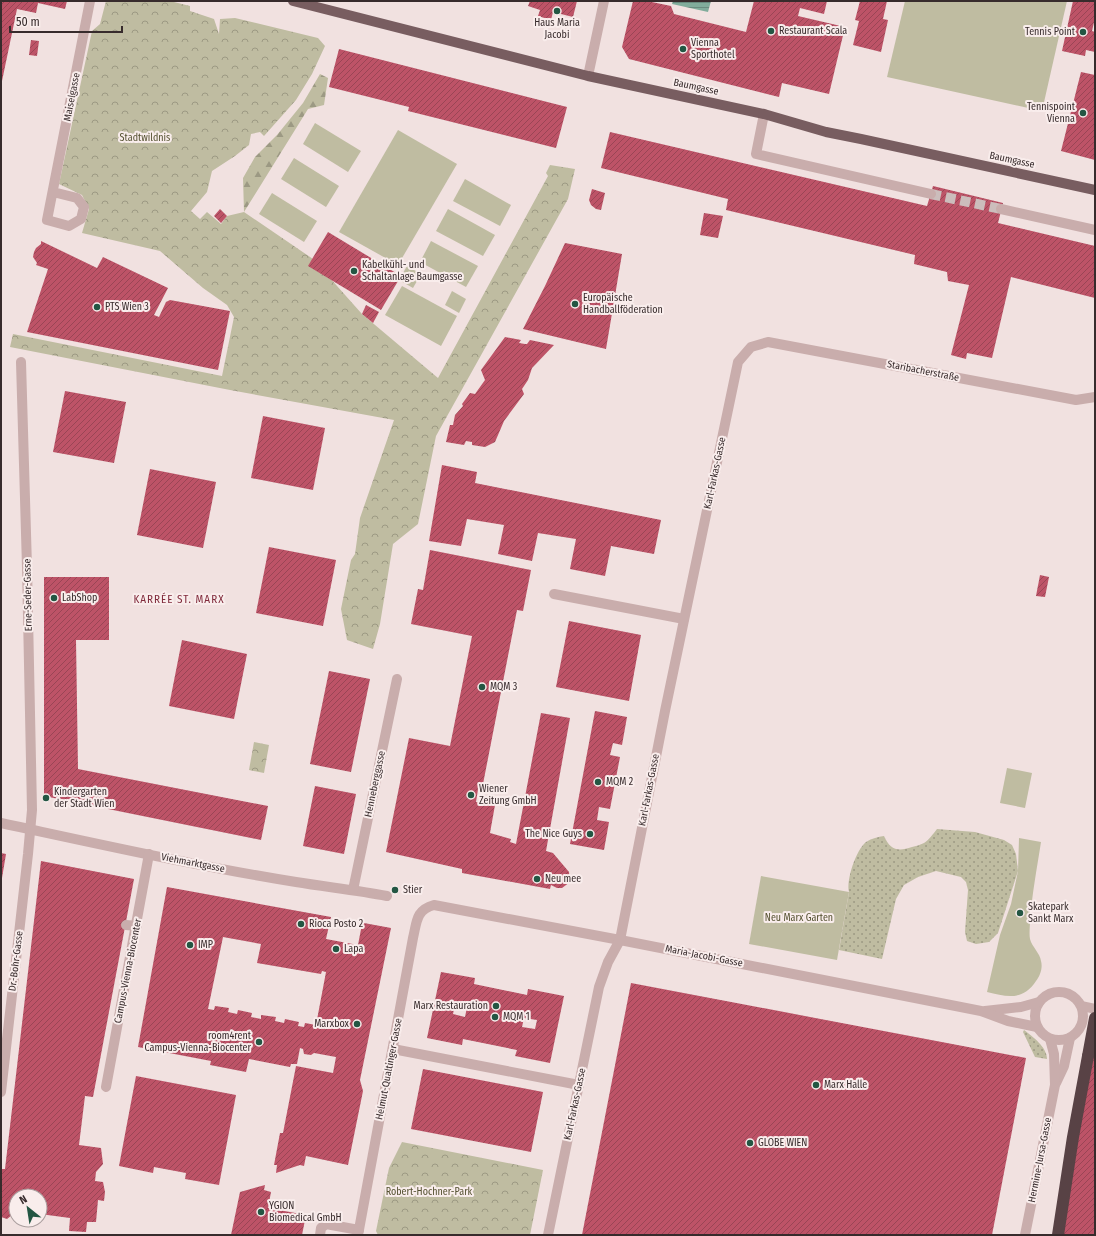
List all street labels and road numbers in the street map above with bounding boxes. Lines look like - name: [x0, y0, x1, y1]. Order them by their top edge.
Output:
- street label: Maiselgasse: [61, 72, 83, 122]
- street label: Baumgasse: [672, 76, 720, 98]
- street label: Baumgasse: [988, 149, 1036, 171]
- street label: Staribacherstraße: [886, 358, 960, 384]
- street label: Karl-Farkas-Gasse: [702, 436, 728, 510]
- street label: Erne-Seder-Gasse: [21, 559, 35, 631]
- street label: Henneberggasse: [362, 750, 388, 818]
- street label: Karl-Farkas-Gasse: [636, 753, 662, 827]
- street label: Viehmarktgasse: [160, 851, 226, 875]
- street label: Campus-Vienna-Biocenter: [112, 917, 144, 1024]
- street label: Dr.-Bohr-Gasse: [6, 930, 26, 992]
- street label: Maria-Jacobi-Gasse: [664, 943, 744, 969]
- street label: Helmut-Qualtinger-Gasse: [373, 1017, 405, 1121]
- street label: Karl-Farkas-Gasse: [562, 1067, 588, 1141]
- street label: Hermine-Jursa-Gasse: [1026, 1116, 1054, 1204]

